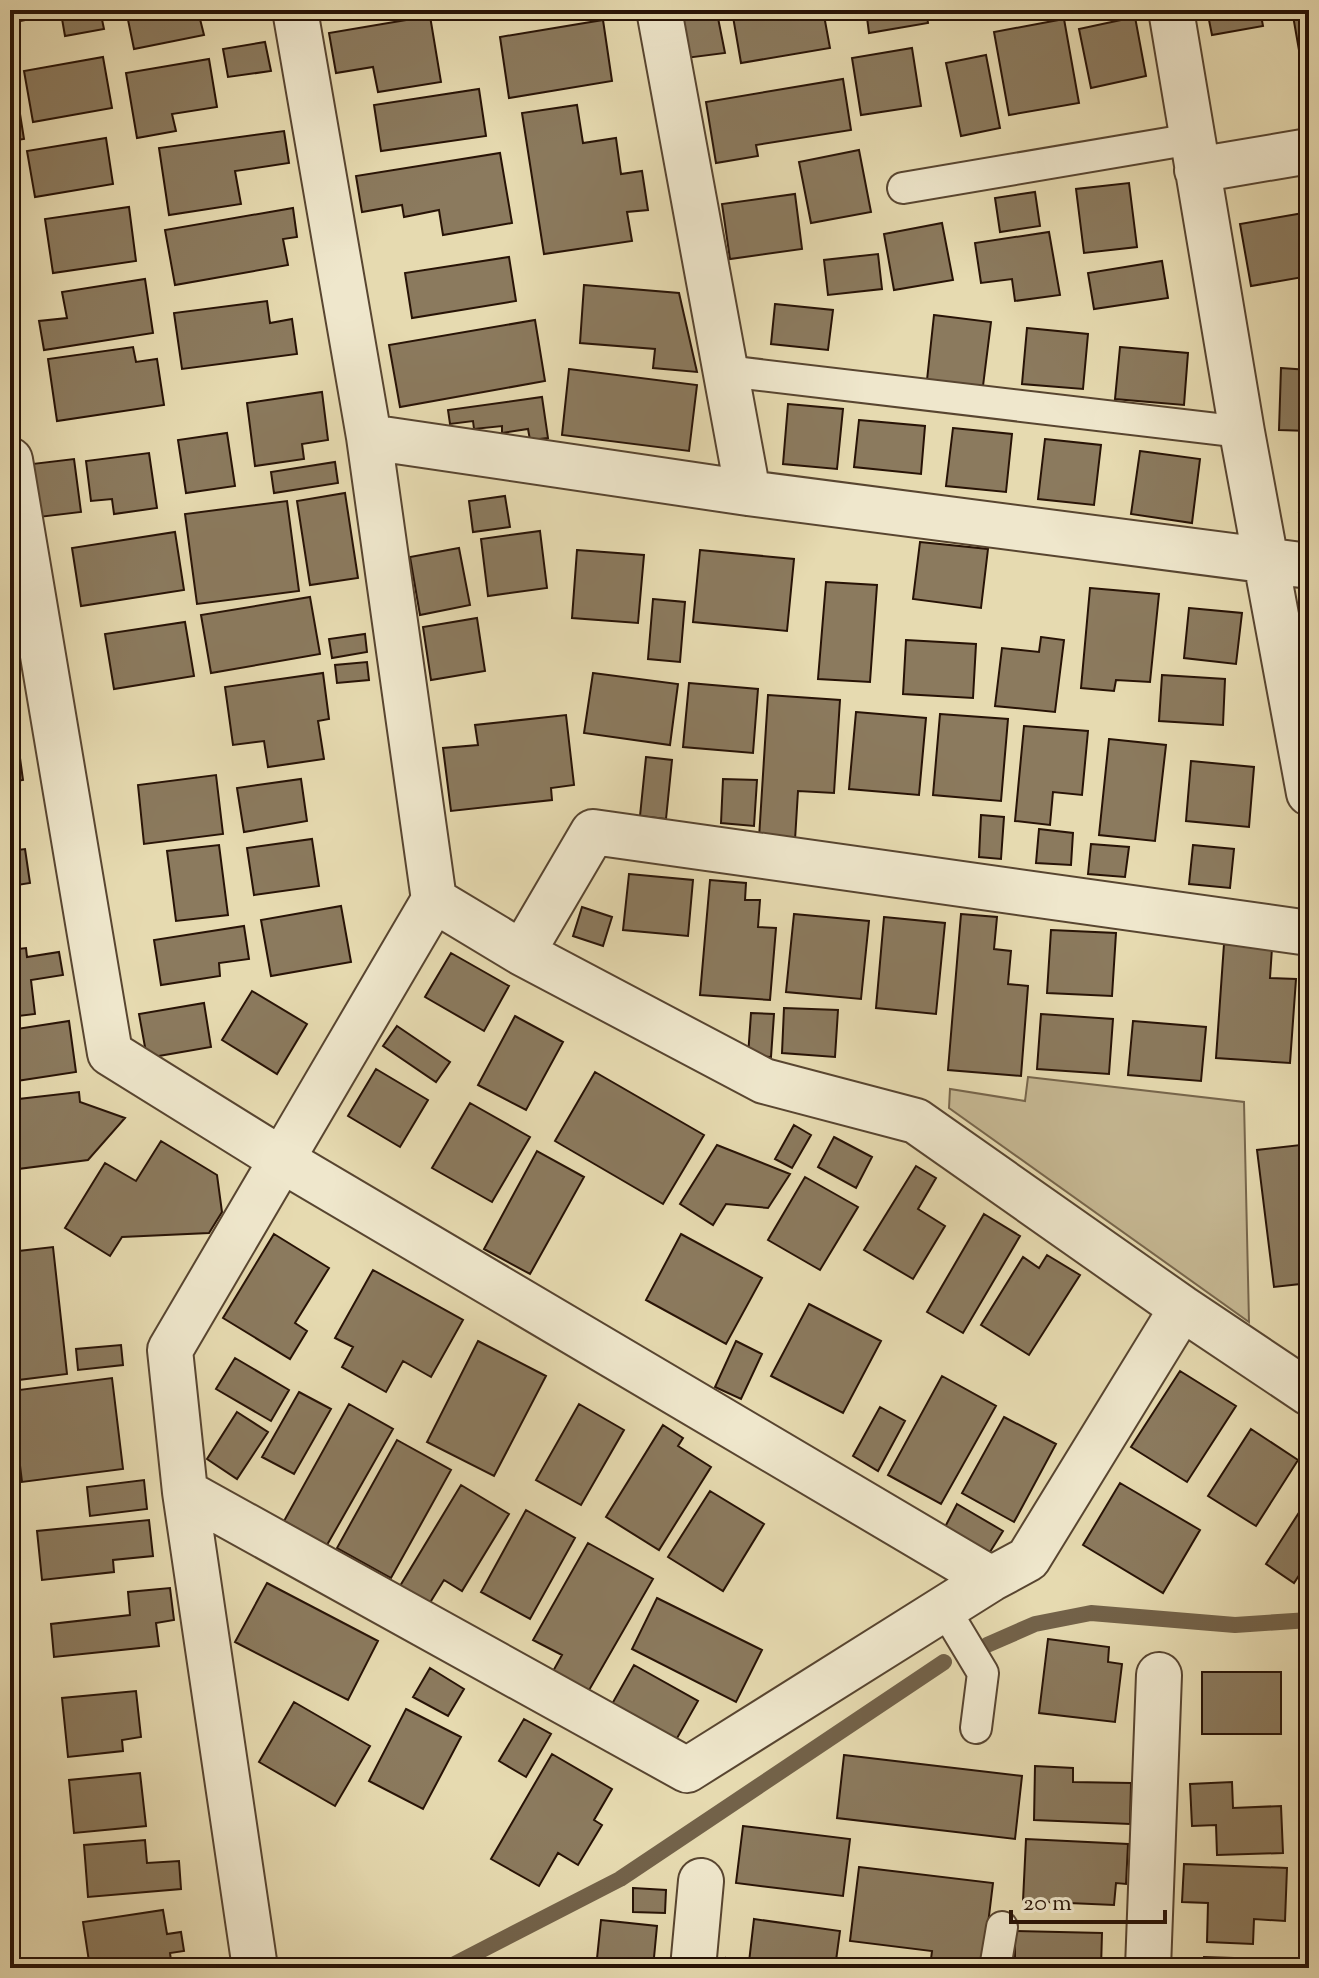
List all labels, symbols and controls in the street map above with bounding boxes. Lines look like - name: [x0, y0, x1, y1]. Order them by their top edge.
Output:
- scale bar: [1011, 1874, 1165, 1924]
- text: 20 m: [1023, 1887, 1072, 1921]

